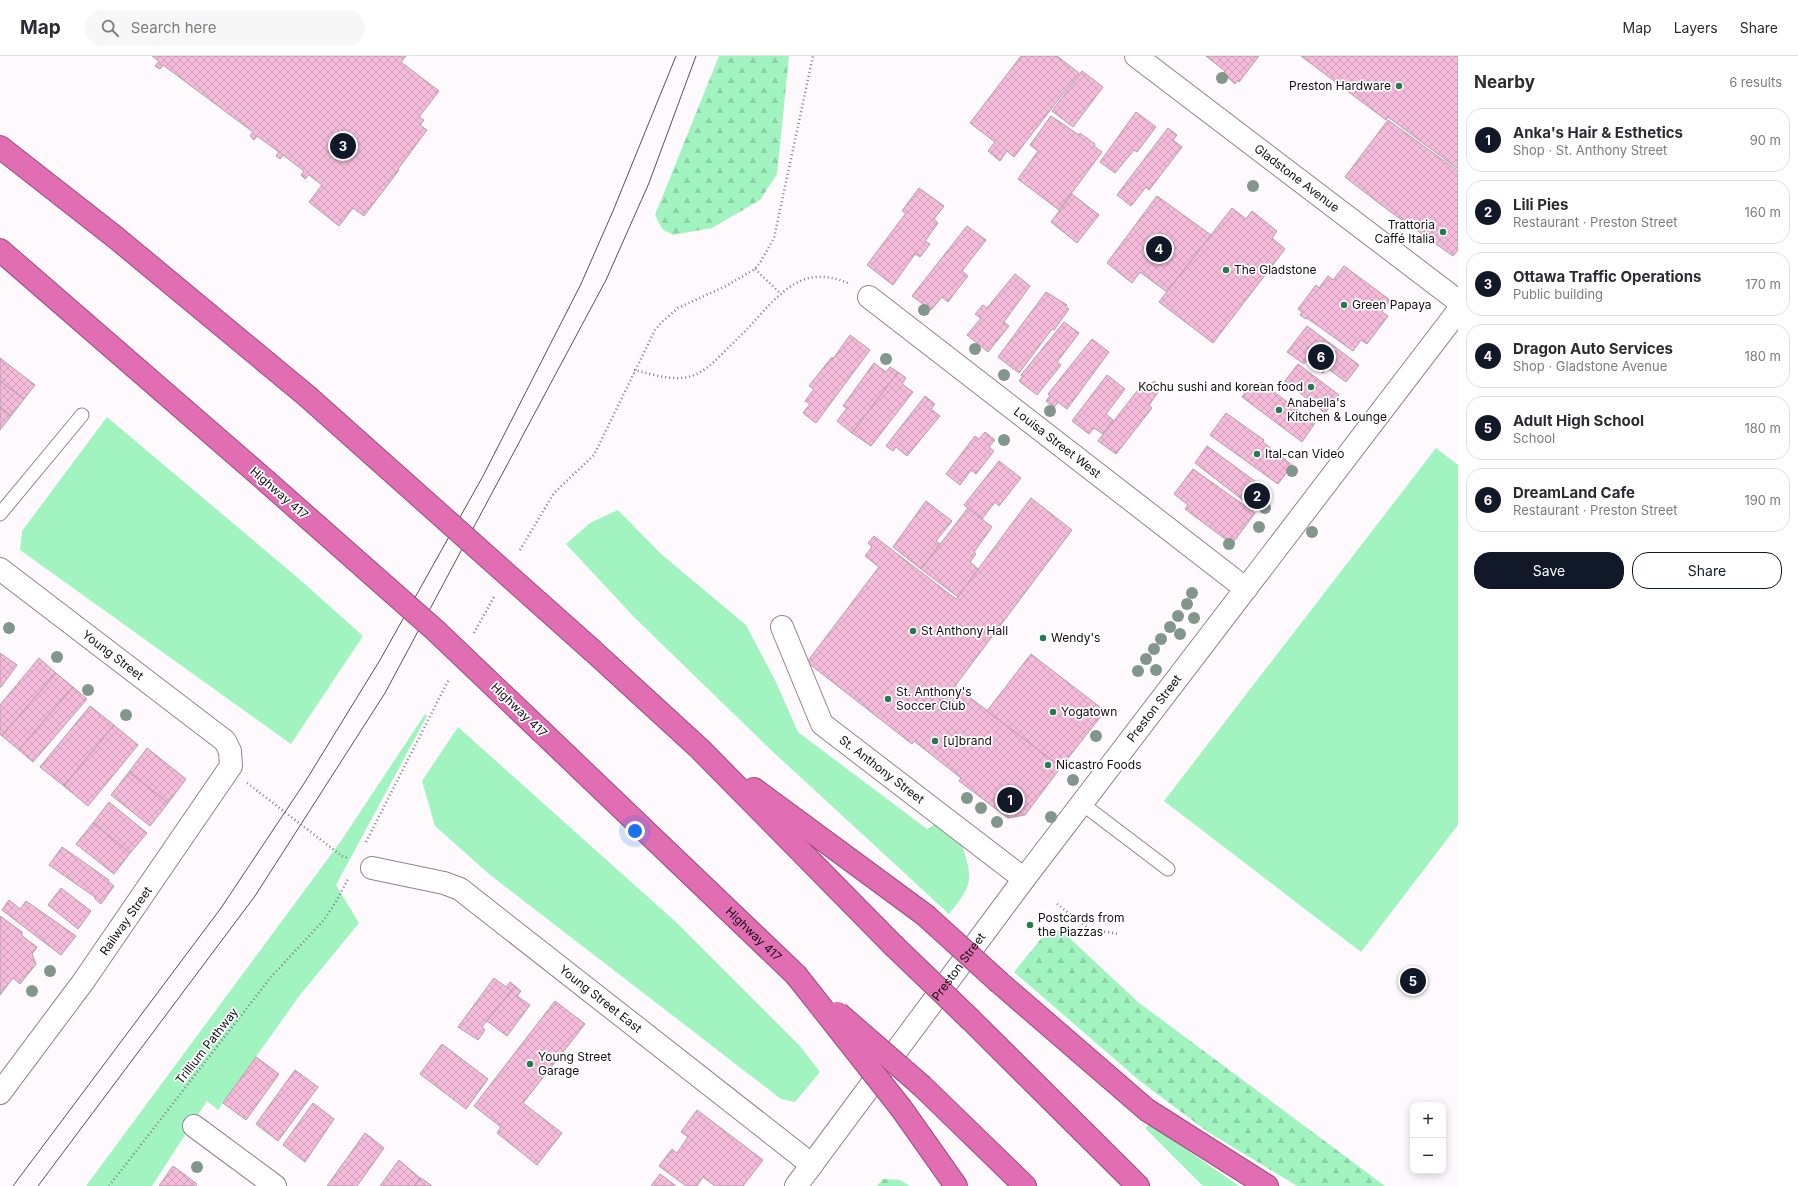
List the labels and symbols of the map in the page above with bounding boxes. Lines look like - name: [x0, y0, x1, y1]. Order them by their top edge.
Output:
- place label: Preston Hardware: [1289, 78, 1391, 93]
- marker: Preston Hardware: [1394, 81, 1404, 91]
- pin: 3: [330, 131, 356, 161]
- street label: Gladstone Avenue: [1252, 141, 1343, 215]
- place label: Trattoria Caffé Italia: [1374, 217, 1435, 246]
- marker: Trattoria Caffé Italia: [1438, 227, 1448, 237]
- pin: 4: [1146, 234, 1172, 264]
- place label: The Gladstone: [1234, 262, 1317, 277]
- marker: The Gladstone: [1221, 265, 1231, 275]
- place label: Green Papaya: [1352, 297, 1432, 312]
- marker: Green Papaya: [1339, 300, 1349, 310]
- pin: 6: [1308, 342, 1334, 372]
- place label: Kochu sushi and korean food: [1138, 379, 1303, 394]
- marker: Kochu sushi and korean food: [1306, 382, 1316, 392]
- place label: Anabella's Kitchen & Lounge: [1287, 395, 1387, 424]
- street label: Louisa Street West: [1011, 404, 1104, 481]
- marker: Anabella's Kitchen & Lounge: [1274, 405, 1284, 415]
- place label: Ital-can Video: [1265, 446, 1344, 461]
- marker: Ital-can Video: [1252, 449, 1262, 459]
- street label: Highway 417: [247, 463, 312, 522]
- pin: 2: [1244, 481, 1270, 511]
- place label: St Anthony Hall: [921, 623, 1008, 638]
- marker: St Anthony Hall: [908, 626, 918, 636]
- street label: Young Street: [79, 627, 147, 683]
- place label: Wendy's: [1051, 630, 1100, 645]
- marker: Wendy's: [1038, 633, 1048, 643]
- street label: Preston Street: [1123, 672, 1184, 745]
- street label: Highway 417: [488, 679, 551, 740]
- place label: St. Anthony's Soccer Club: [896, 684, 972, 713]
- marker: St. Anthony's Soccer Club: [883, 694, 893, 704]
- place label: Yogatown: [1061, 704, 1117, 719]
- marker: Yogatown: [1048, 707, 1058, 717]
- street label: St. Anthony Street: [836, 732, 927, 807]
- place label: [u]brand: [943, 733, 992, 748]
- marker: [u]brand: [930, 736, 940, 746]
- place label: Nicastro Foods: [1056, 757, 1142, 772]
- marker: Nicastro Foods: [1043, 760, 1053, 770]
- pin: 1: [997, 785, 1023, 815]
- your location: [625, 821, 645, 841]
- street label: Railway Street: [96, 883, 155, 958]
- street label: Highway 417: [723, 904, 785, 964]
- place label: Postcards from the Piazzas: [1038, 910, 1125, 939]
- marker: Postcards from the Piazzas: [1025, 920, 1035, 930]
- street label: Preston Street: [928, 930, 988, 1003]
- street label: Young Street East: [556, 962, 645, 1036]
- pin: 5: [1400, 966, 1426, 996]
- street label: Trillium Pathway: [172, 1004, 241, 1087]
- place label: Young Street Garage: [538, 1049, 611, 1078]
- marker: Young Street Garage: [525, 1059, 535, 1069]

